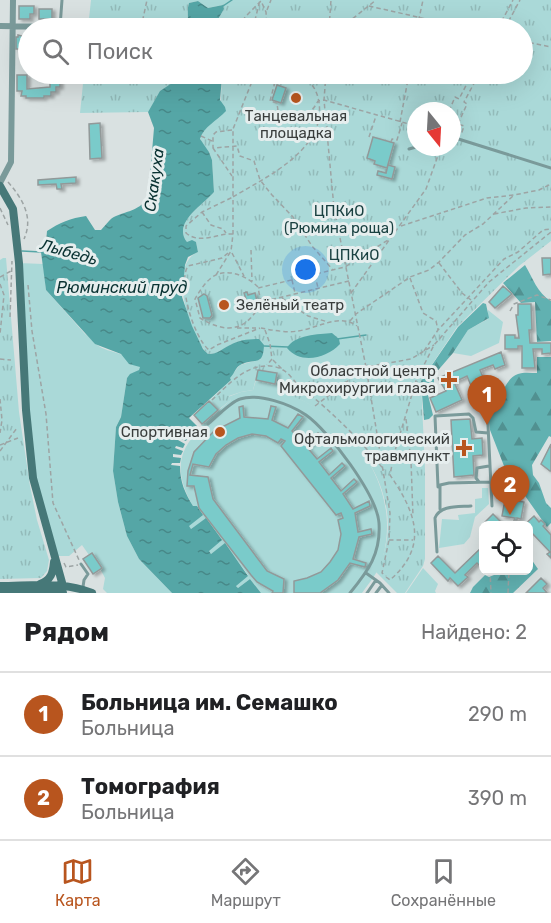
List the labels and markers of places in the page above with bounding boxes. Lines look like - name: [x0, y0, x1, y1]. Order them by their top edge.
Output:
- marker: Танцевальная площадка: [289, 91, 303, 105]
- place label: Танцевальная площадка: [245, 107, 347, 142]
- place label: Зелёный театр: [236, 296, 344, 314]
- marker: Зелёный театр: [217, 298, 231, 312]
- place label: Областной центр Микрохирургии глаза: [279, 362, 436, 397]
- marker: Областной центр Микрохирургии глаза: [440, 371, 458, 389]
- pin: 1: [468, 376, 506, 425]
- place label: Спортивная: [121, 423, 208, 441]
- marker: Спортивная: [213, 425, 227, 439]
- place label: Офтальмологический травмпункт: [294, 430, 450, 465]
- marker: Офтальмологический травмпункт: [455, 439, 473, 457]
- pin: 2: [490, 466, 530, 515]

